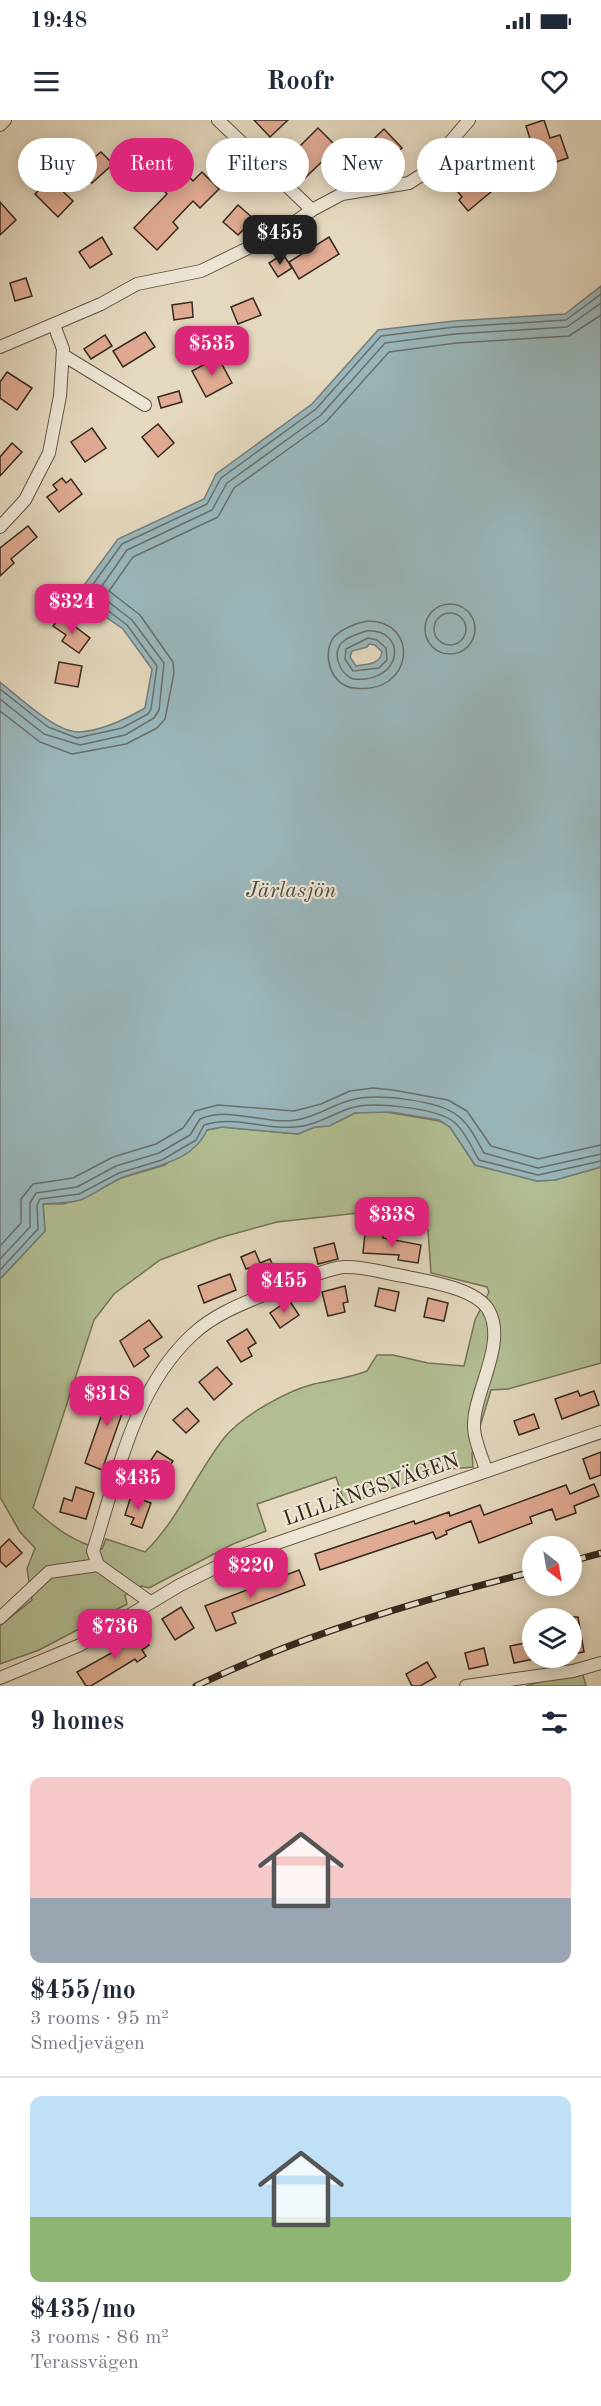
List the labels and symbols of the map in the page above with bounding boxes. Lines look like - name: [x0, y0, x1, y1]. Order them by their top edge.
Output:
- pin: $455: [244, 215, 316, 266]
- pin: $535: [176, 326, 248, 377]
- pin: $324: [36, 584, 108, 635]
- water label: Järlasjön: [246, 880, 337, 902]
- pin: $338: [356, 1197, 428, 1248]
- pin: $455: [248, 1263, 320, 1314]
- pin: $318: [71, 1376, 143, 1427]
- street label: LILLÄNGSVÄGEN: [279, 1447, 462, 1530]
- pin: $435: [102, 1460, 174, 1511]
- north arrow: [522, 1536, 582, 1596]
- pin: $220: [215, 1548, 287, 1599]
- pin: $736: [79, 1609, 151, 1660]

